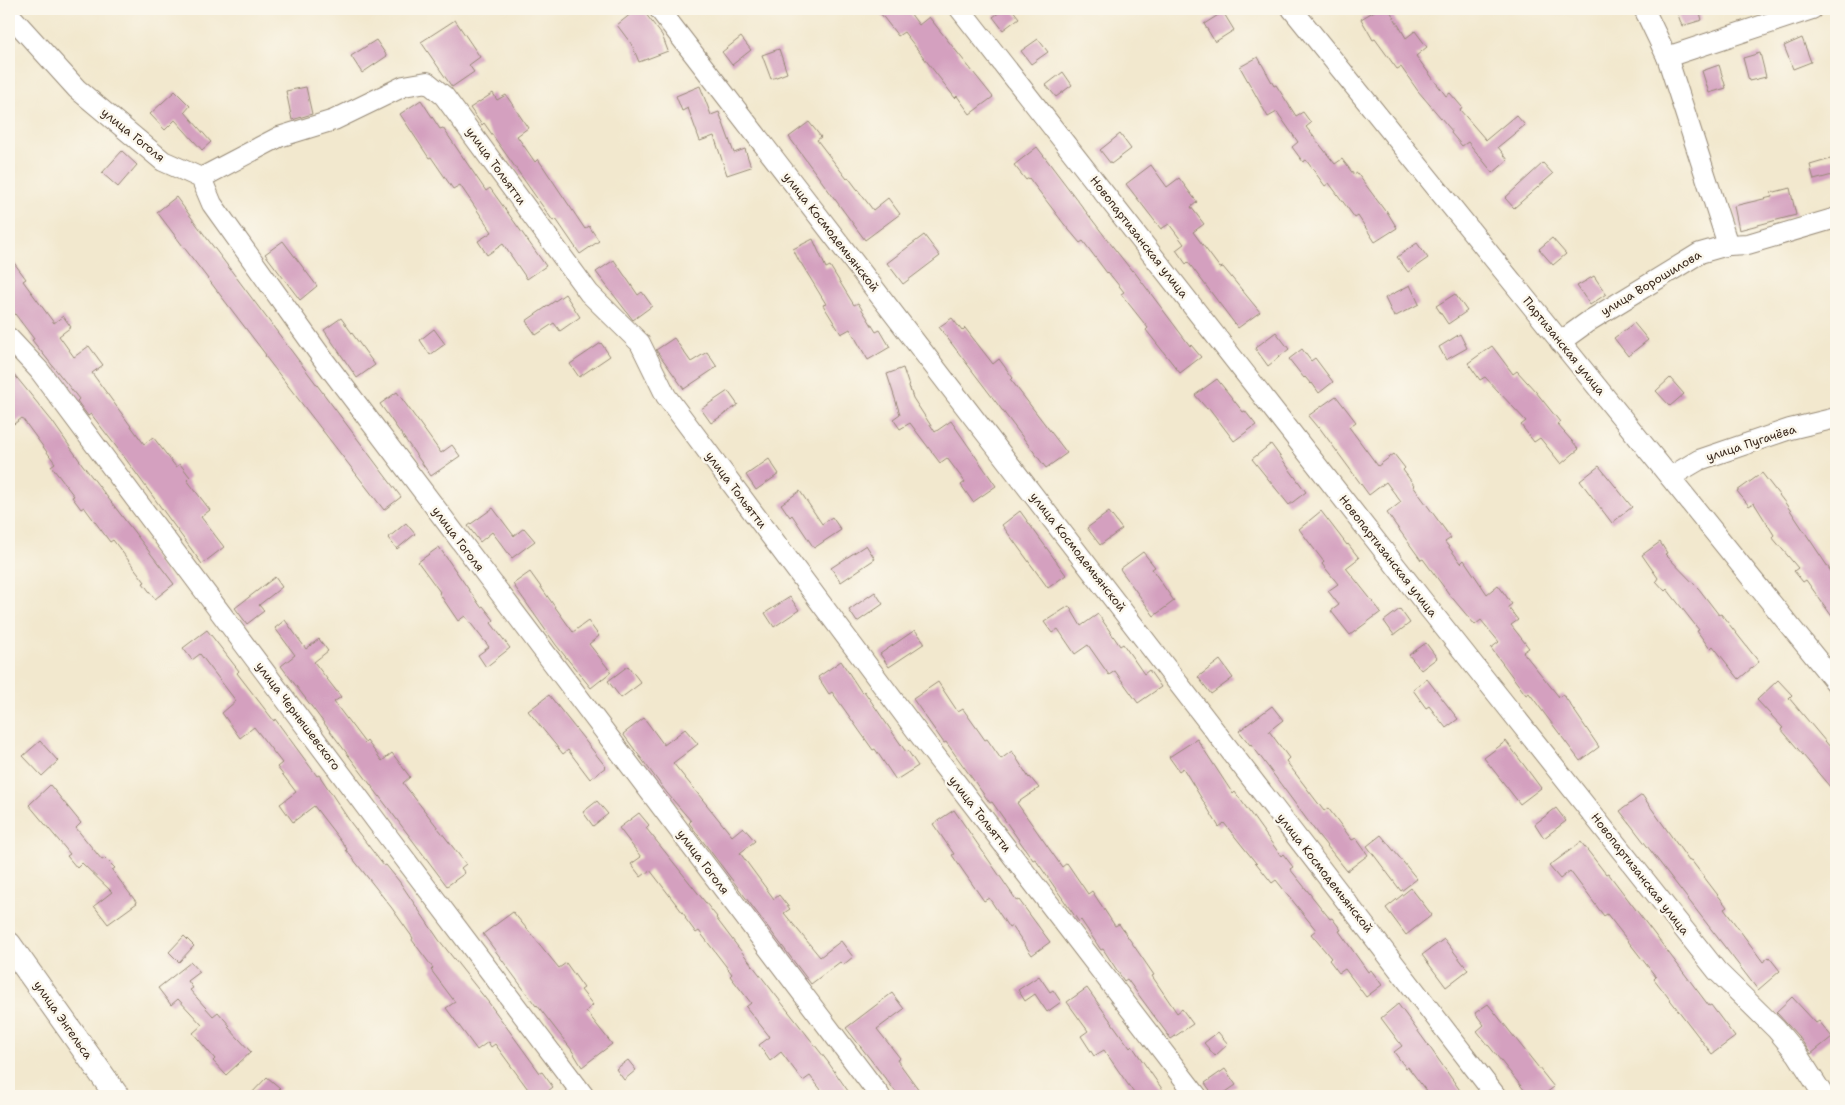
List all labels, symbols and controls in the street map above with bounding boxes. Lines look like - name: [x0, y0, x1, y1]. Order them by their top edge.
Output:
- street label: улица Гоголя: [98, 104, 168, 166]
- street label: улица Тольятти: [462, 124, 530, 208]
- street label: улица Космодемьянской: [779, 169, 883, 295]
- street label: Новопартизанская улица: [1086, 173, 1192, 302]
- street label: улица Ворошилова: [1598, 246, 1705, 319]
- street label: Партизанская улица: [1519, 293, 1609, 399]
- street label: улица Пугачёва: [1704, 421, 1799, 465]
- street label: улица Тольятти: [702, 448, 770, 532]
- street label: улица Космодемьянской: [1026, 489, 1130, 615]
- street label: Новопартизанская улица: [1335, 492, 1441, 621]
- street label: улица Гоголя: [428, 503, 488, 575]
- street label: улица Чернышевского: [252, 659, 344, 773]
- street label: улица Тольятти: [945, 773, 1015, 856]
- street label: улица Космодемьянской: [1273, 810, 1377, 936]
- street label: Новопартизанская улица: [1587, 810, 1693, 939]
- street label: улица Гоголя: [673, 826, 733, 898]
- street label: улица Энгельса: [30, 978, 96, 1063]

